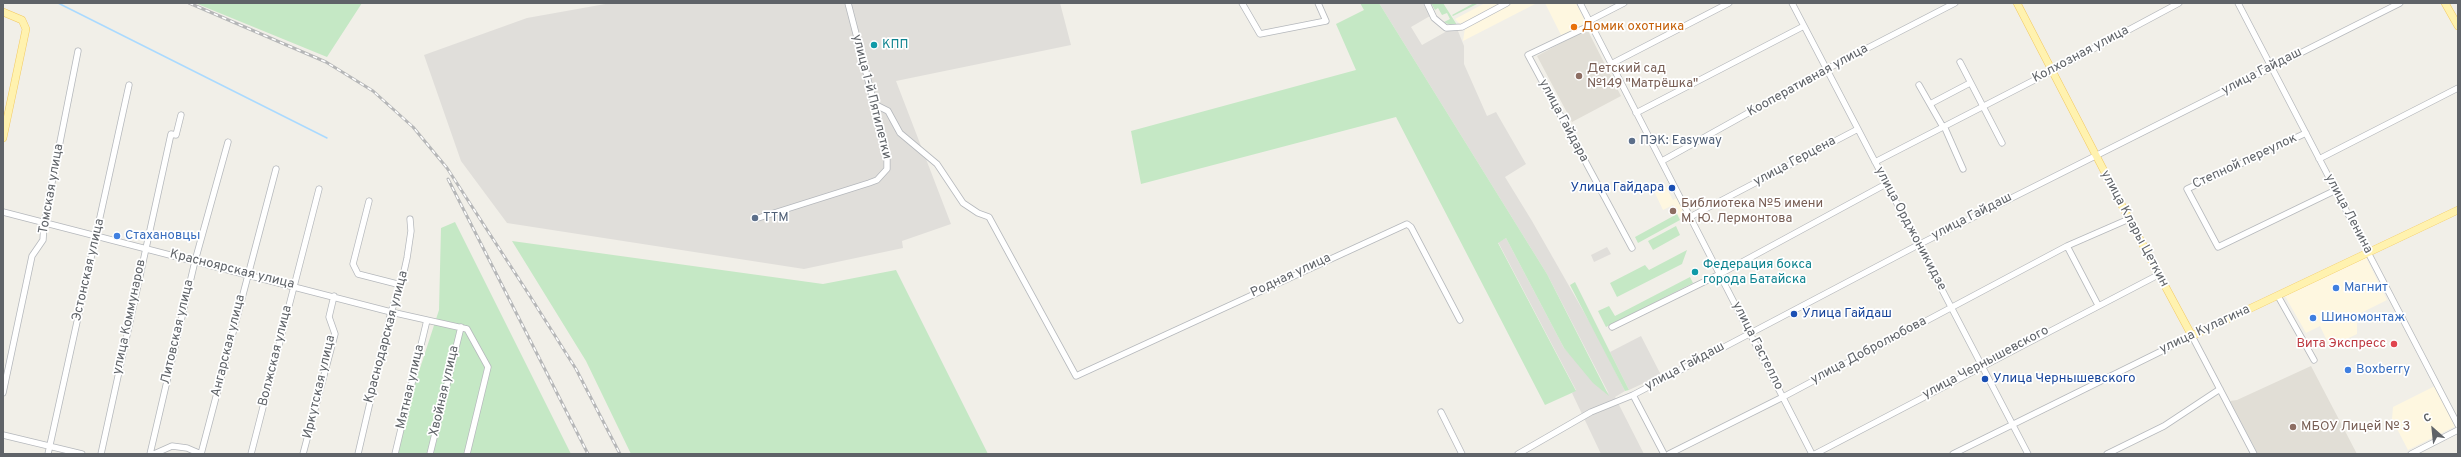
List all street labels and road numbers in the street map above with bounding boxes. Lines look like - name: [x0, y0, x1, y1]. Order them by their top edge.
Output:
- street label: Колхозная улица: [2030, 23, 2132, 87]
- street label: улица 1-й Пятилетки: [848, 33, 894, 161]
- street label: Кооперативная улица: [1745, 41, 1871, 121]
- street label: улица Гайдаш: [2219, 45, 2305, 99]
- street label: улица Гайдара: [1535, 77, 1591, 165]
- street label: Степной переулок: [2190, 131, 2300, 193]
- street label: улица Герцена: [1751, 134, 1839, 190]
- street label: Томская улица: [36, 143, 68, 235]
- street label: улица Орджоникидзе: [1871, 164, 1949, 294]
- street label: улица Клары Цеткин: [2097, 168, 2171, 290]
- street label: улица Ленина: [2321, 172, 2375, 256]
- street label: улица Гайдаш: [1929, 190, 2015, 244]
- street label: Эстонская улица: [70, 217, 108, 323]
- street label: Красноярская улица: [168, 247, 296, 293]
- street label: Родная улица: [1248, 251, 1334, 301]
- street label: улица Коммунаров: [110, 258, 150, 376]
- street label: Краснодарская улица: [362, 269, 412, 405]
- street label: Литовская улица: [158, 278, 198, 386]
- street label: Ангарская улица: [209, 293, 249, 399]
- street label: улица Гастелло: [1728, 299, 1786, 393]
- street label: улица Кулагина: [2157, 302, 2253, 358]
- street label: Волжская улица: [256, 304, 296, 408]
- street label: улица Добролюбова: [1808, 314, 1930, 388]
- street label: улица Чернышевского: [1920, 323, 2052, 403]
- street label: Иркутская улица: [301, 334, 339, 440]
- street label: улица Гайдаш: [1643, 339, 1727, 395]
- street label: Мятная улица: [394, 343, 428, 431]
- street label: Хвойная улица: [427, 344, 463, 438]

